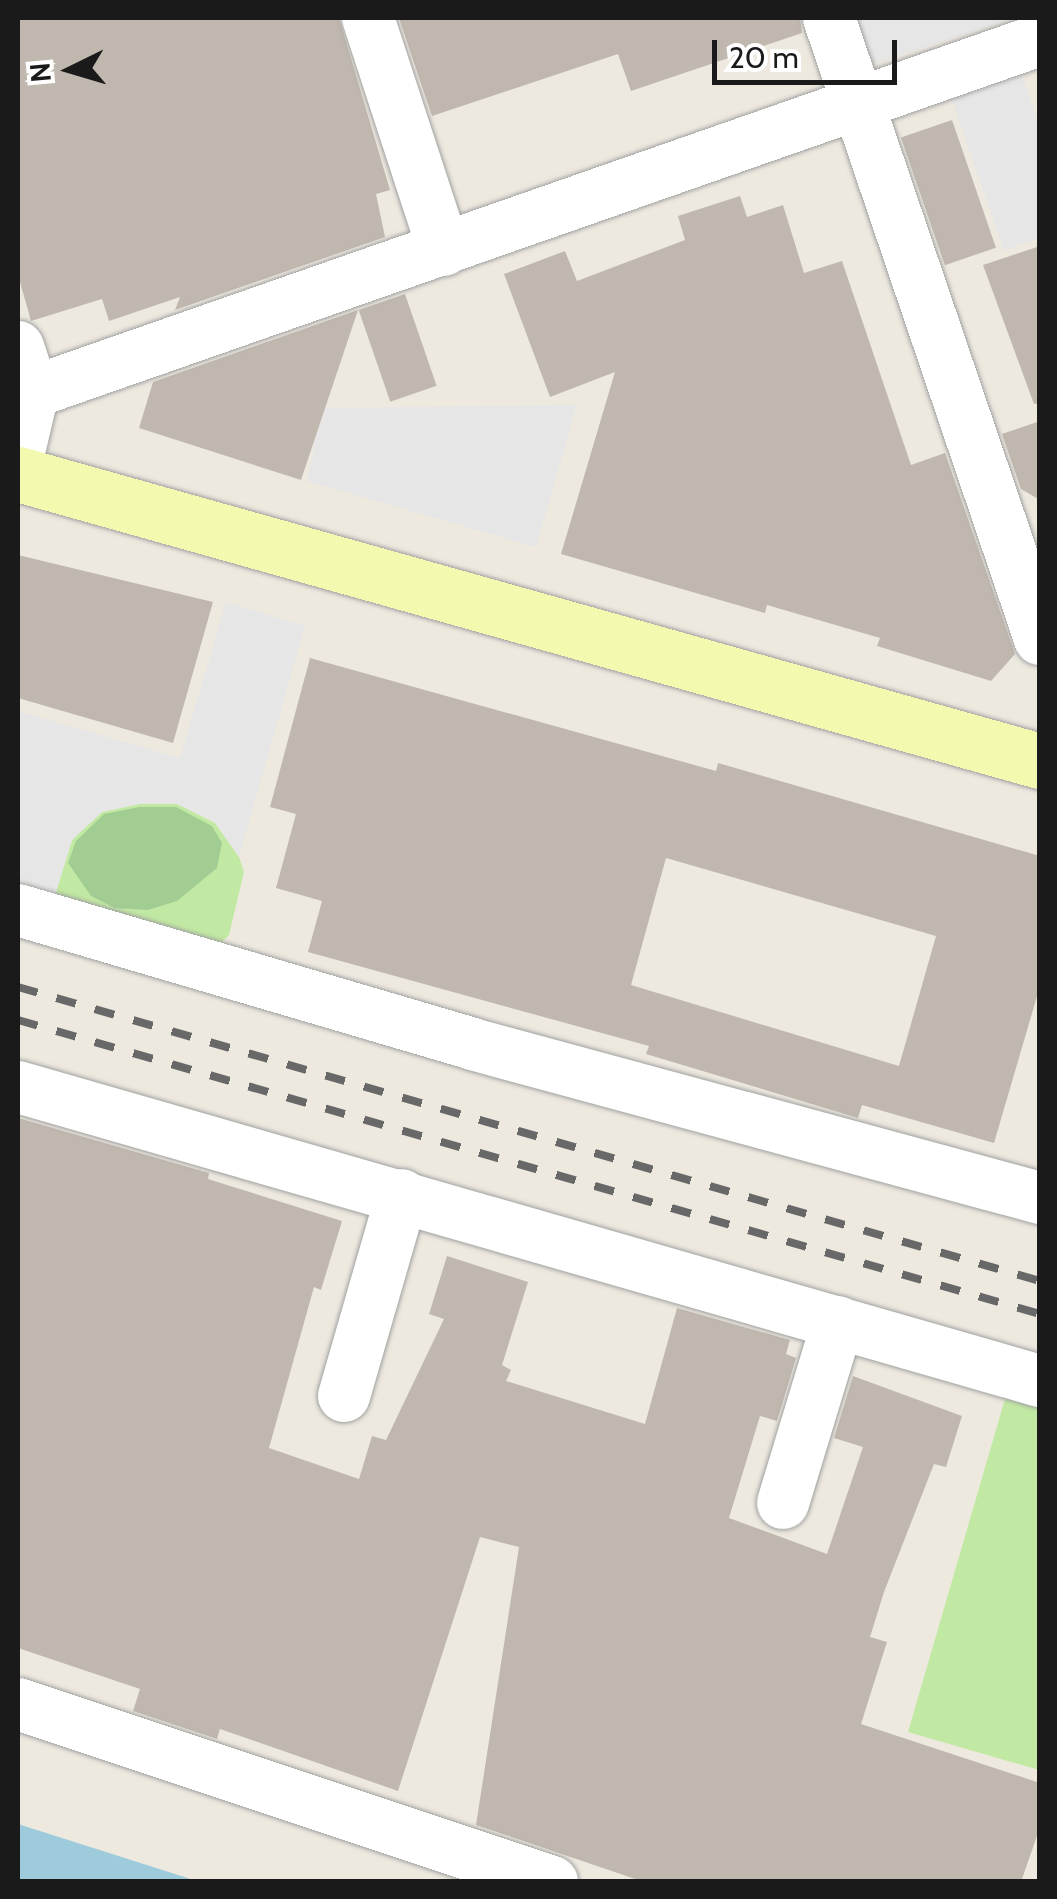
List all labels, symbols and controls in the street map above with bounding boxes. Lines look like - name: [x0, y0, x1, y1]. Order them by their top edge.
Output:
- north arrow: [20, 20, 120, 120]
- scale bar: [717, 20, 902, 82]
- text: 20 m: [729, 39, 799, 76]
- text: N: [22, 61, 58, 84]

